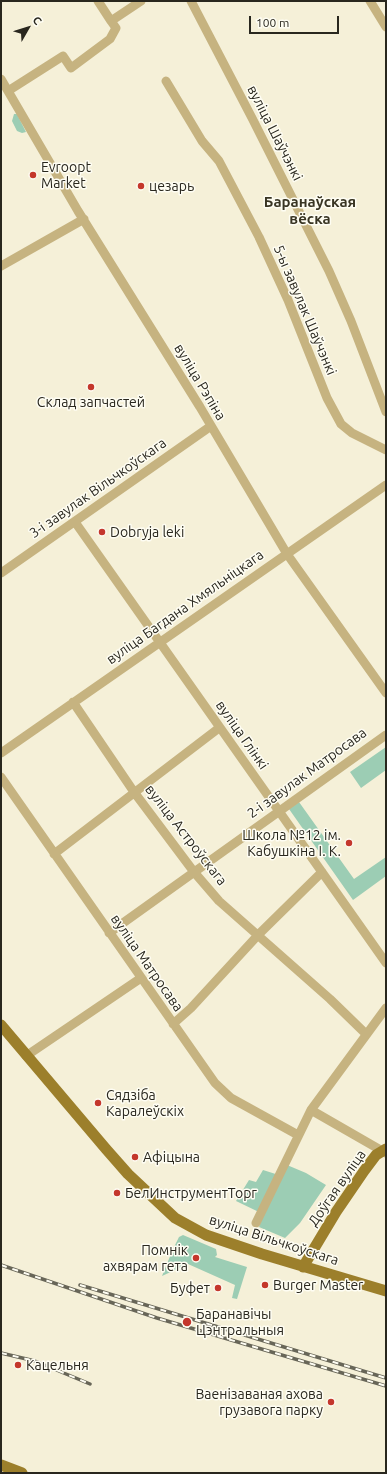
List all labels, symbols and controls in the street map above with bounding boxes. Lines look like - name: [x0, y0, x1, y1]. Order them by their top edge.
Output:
- north arrow: [8, 8, 48, 48]
- scale bar: [251, 8, 341, 34]
- text: С: [30, 14, 44, 27]
- text: 100 m: [256, 16, 289, 29]
- street label: вуліца Шаўчэнкі: [244, 83, 306, 183]
- place label: Evroopt Market: [41, 159, 91, 192]
- marker: Evroopt Market: [28, 170, 38, 180]
- place label: цезарь: [149, 178, 194, 194]
- marker: цезарь: [136, 181, 146, 191]
- district label: Баранаўская вёска: [264, 193, 356, 228]
- street label: 5-ы завулак Шаўчэнкі: [270, 242, 340, 378]
- street label: вуліца Рэпіна: [171, 341, 229, 423]
- marker: Склад запчастей: [86, 382, 96, 392]
- place label: Склад запчастей: [37, 394, 145, 410]
- street label: 3-і завулак Вільчкоўскага: [26, 434, 170, 542]
- place label: Dobryja leki: [110, 524, 184, 540]
- marker: Dobryja leki: [97, 527, 107, 537]
- street label: вуліца Багдана Хмяльніцкага: [103, 546, 267, 668]
- street label: вуліца Глінкі: [212, 697, 272, 773]
- street label: 2-і завулак Матросава: [244, 724, 370, 822]
- street label: вуліца Астроўскага: [141, 781, 231, 889]
- place label: Школа №12 ім. Кабушкіна І. К.: [242, 827, 341, 860]
- marker: Школа №12 ім. Кабушкіна І. К.: [344, 838, 354, 848]
- street label: вуліца Матросава: [107, 911, 187, 1015]
- place label: Сядзіба Каралеўскіх: [106, 1087, 184, 1120]
- marker: Сядзіба Каралеўскіх: [93, 1098, 103, 1108]
- street label: Доўгая вуліца: [304, 1147, 370, 1229]
- place label: Афіцына: [143, 1149, 200, 1165]
- marker: Афіцына: [130, 1152, 140, 1162]
- place label: БелИнструментТорг: [125, 1185, 257, 1201]
- marker: БелИнструментТорг: [112, 1188, 122, 1198]
- street label: вуліца Вільчкоўскага: [207, 1211, 341, 1269]
- place label: Помнік ахвярам гета: [103, 1242, 188, 1274]
- marker: Помнік ахвярам гета: [191, 1253, 201, 1263]
- place label: Burger Master: [273, 1277, 363, 1293]
- place label: Буфет: [170, 1280, 210, 1296]
- marker: Burger Master: [260, 1280, 270, 1290]
- marker: Буфет: [213, 1283, 223, 1293]
- place label: Баранавічы Цэнтральныя: [196, 1306, 284, 1338]
- marker: Баранавічы Цэнтральныя: [181, 1316, 193, 1328]
- place label: Кацельня: [26, 1357, 89, 1373]
- marker: Кацельня: [13, 1360, 23, 1370]
- place label: Ваенізаваная ахова грузавога парку: [195, 1386, 323, 1418]
- marker: Ваенізаваная ахова грузавога парку: [326, 1397, 336, 1407]

